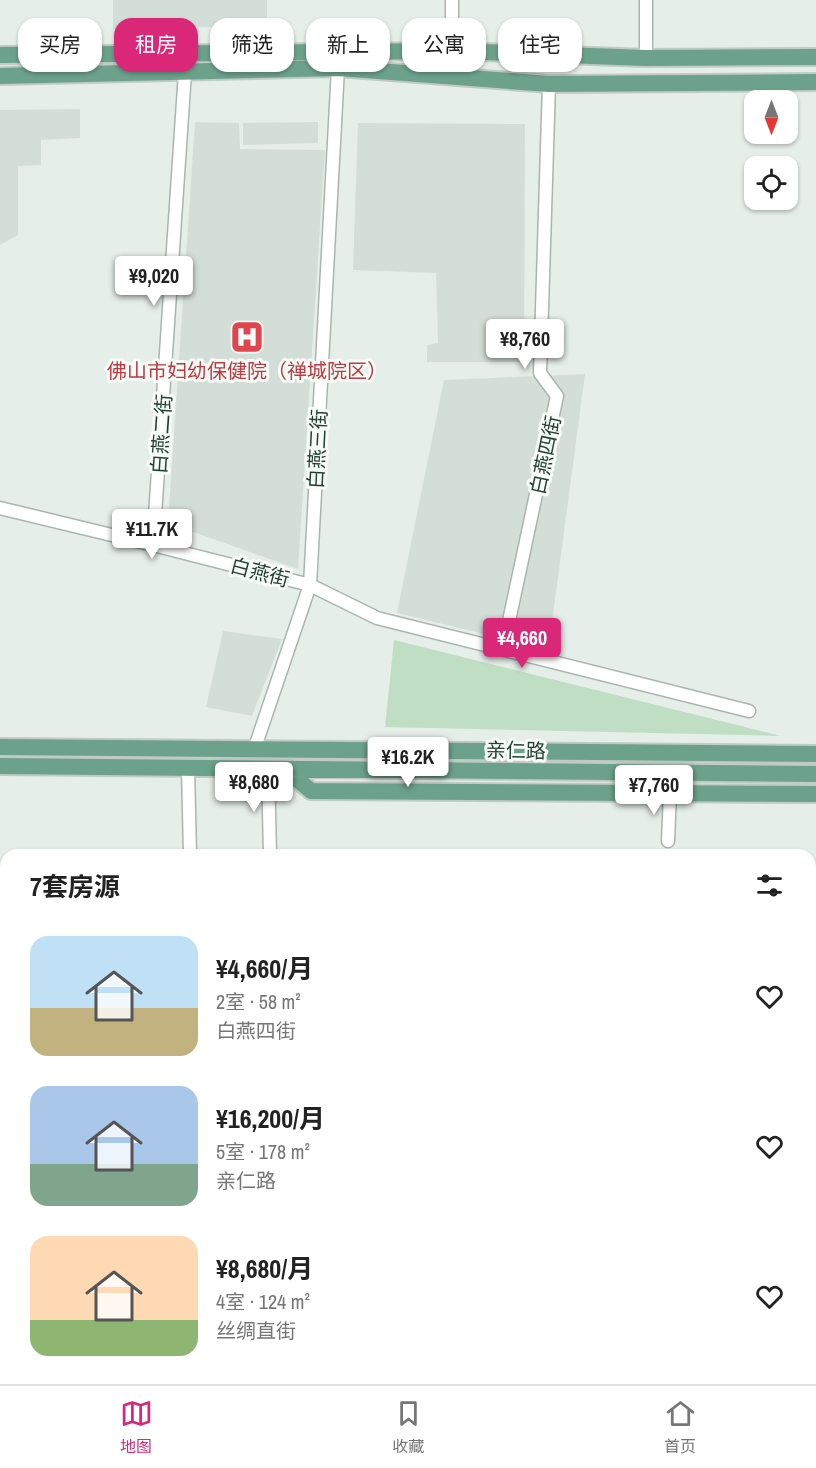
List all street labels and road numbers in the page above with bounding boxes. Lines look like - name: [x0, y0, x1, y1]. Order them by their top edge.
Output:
- street label: 白燕二街: [145, 393, 177, 475]
- street label: 白燕三街: [301, 408, 333, 490]
- street label: 白燕四街: [523, 413, 567, 497]
- street label: 白燕街: [228, 551, 292, 593]
- street label: 亲仁路: [486, 736, 546, 764]

